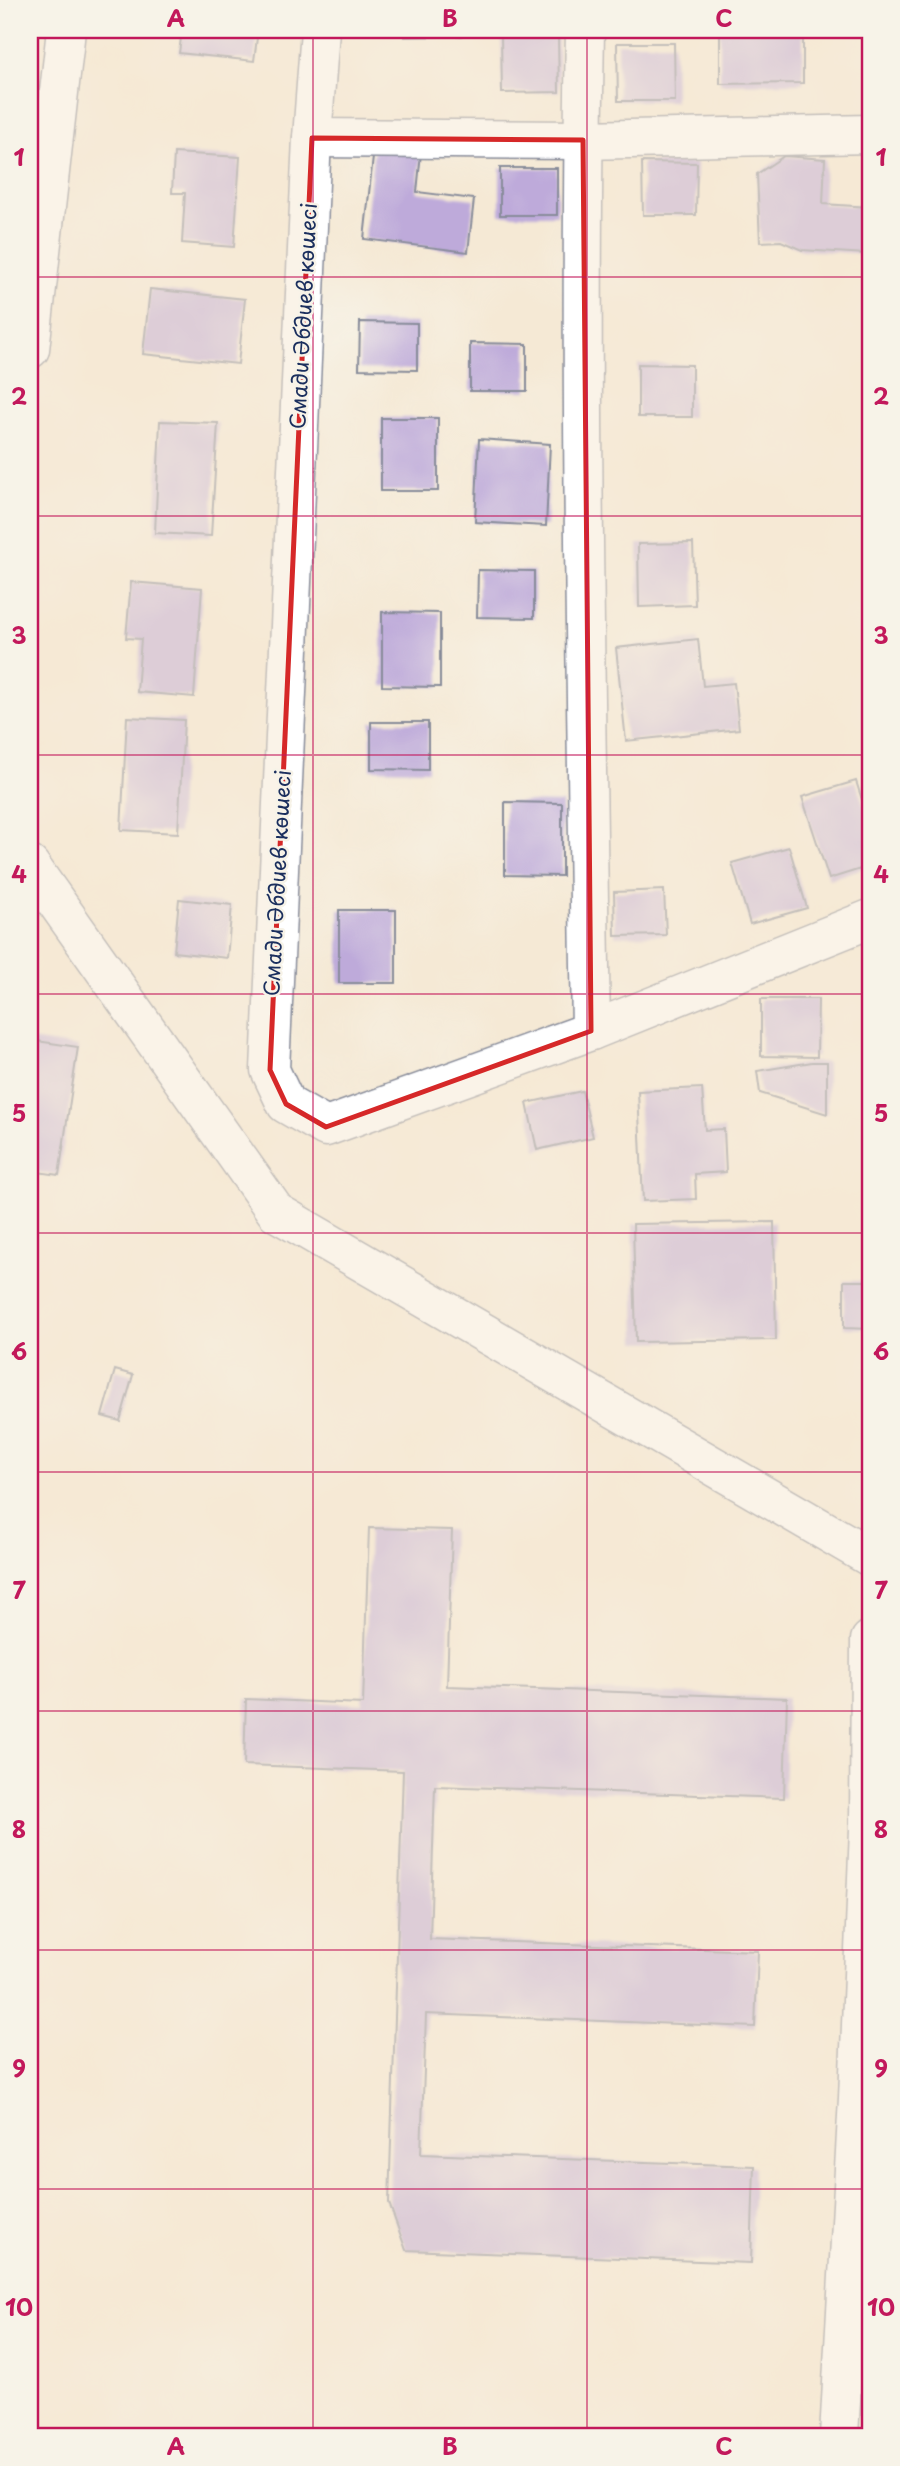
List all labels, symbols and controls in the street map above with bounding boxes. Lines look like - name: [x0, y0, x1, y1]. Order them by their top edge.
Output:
- text: A: [167, 0, 185, 35]
- text: B: [442, 0, 458, 35]
- text: C: [715, 0, 733, 35]
- text: 1: [14, 139, 25, 174]
- text: 1: [876, 139, 887, 174]
- street label: Смади Әбдиев көшесі: [280, 202, 324, 430]
- text: 2: [11, 378, 27, 413]
- text: 2: [873, 378, 889, 413]
- text: 3: [11, 617, 27, 652]
- text: 3: [873, 617, 889, 652]
- street label: Смади Әбдиев көшесі: [254, 769, 298, 997]
- text: 4: [11, 856, 27, 891]
- text: 4: [873, 856, 889, 891]
- text: 5: [12, 1095, 26, 1130]
- text: 5: [874, 1095, 888, 1130]
- text: 6: [11, 1333, 27, 1368]
- text: 6: [873, 1333, 889, 1368]
- text: 7: [12, 1572, 26, 1607]
- text: 7: [874, 1572, 888, 1607]
- text: 8: [12, 1811, 26, 1846]
- text: 8: [874, 1811, 888, 1846]
- text: 9: [12, 2050, 26, 2085]
- text: 9: [874, 2050, 888, 2085]
- text: 10: [5, 2289, 33, 2324]
- text: 10: [867, 2289, 895, 2324]
- text: A: [167, 2428, 185, 2463]
- text: B: [442, 2428, 458, 2463]
- text: C: [715, 2428, 733, 2463]

